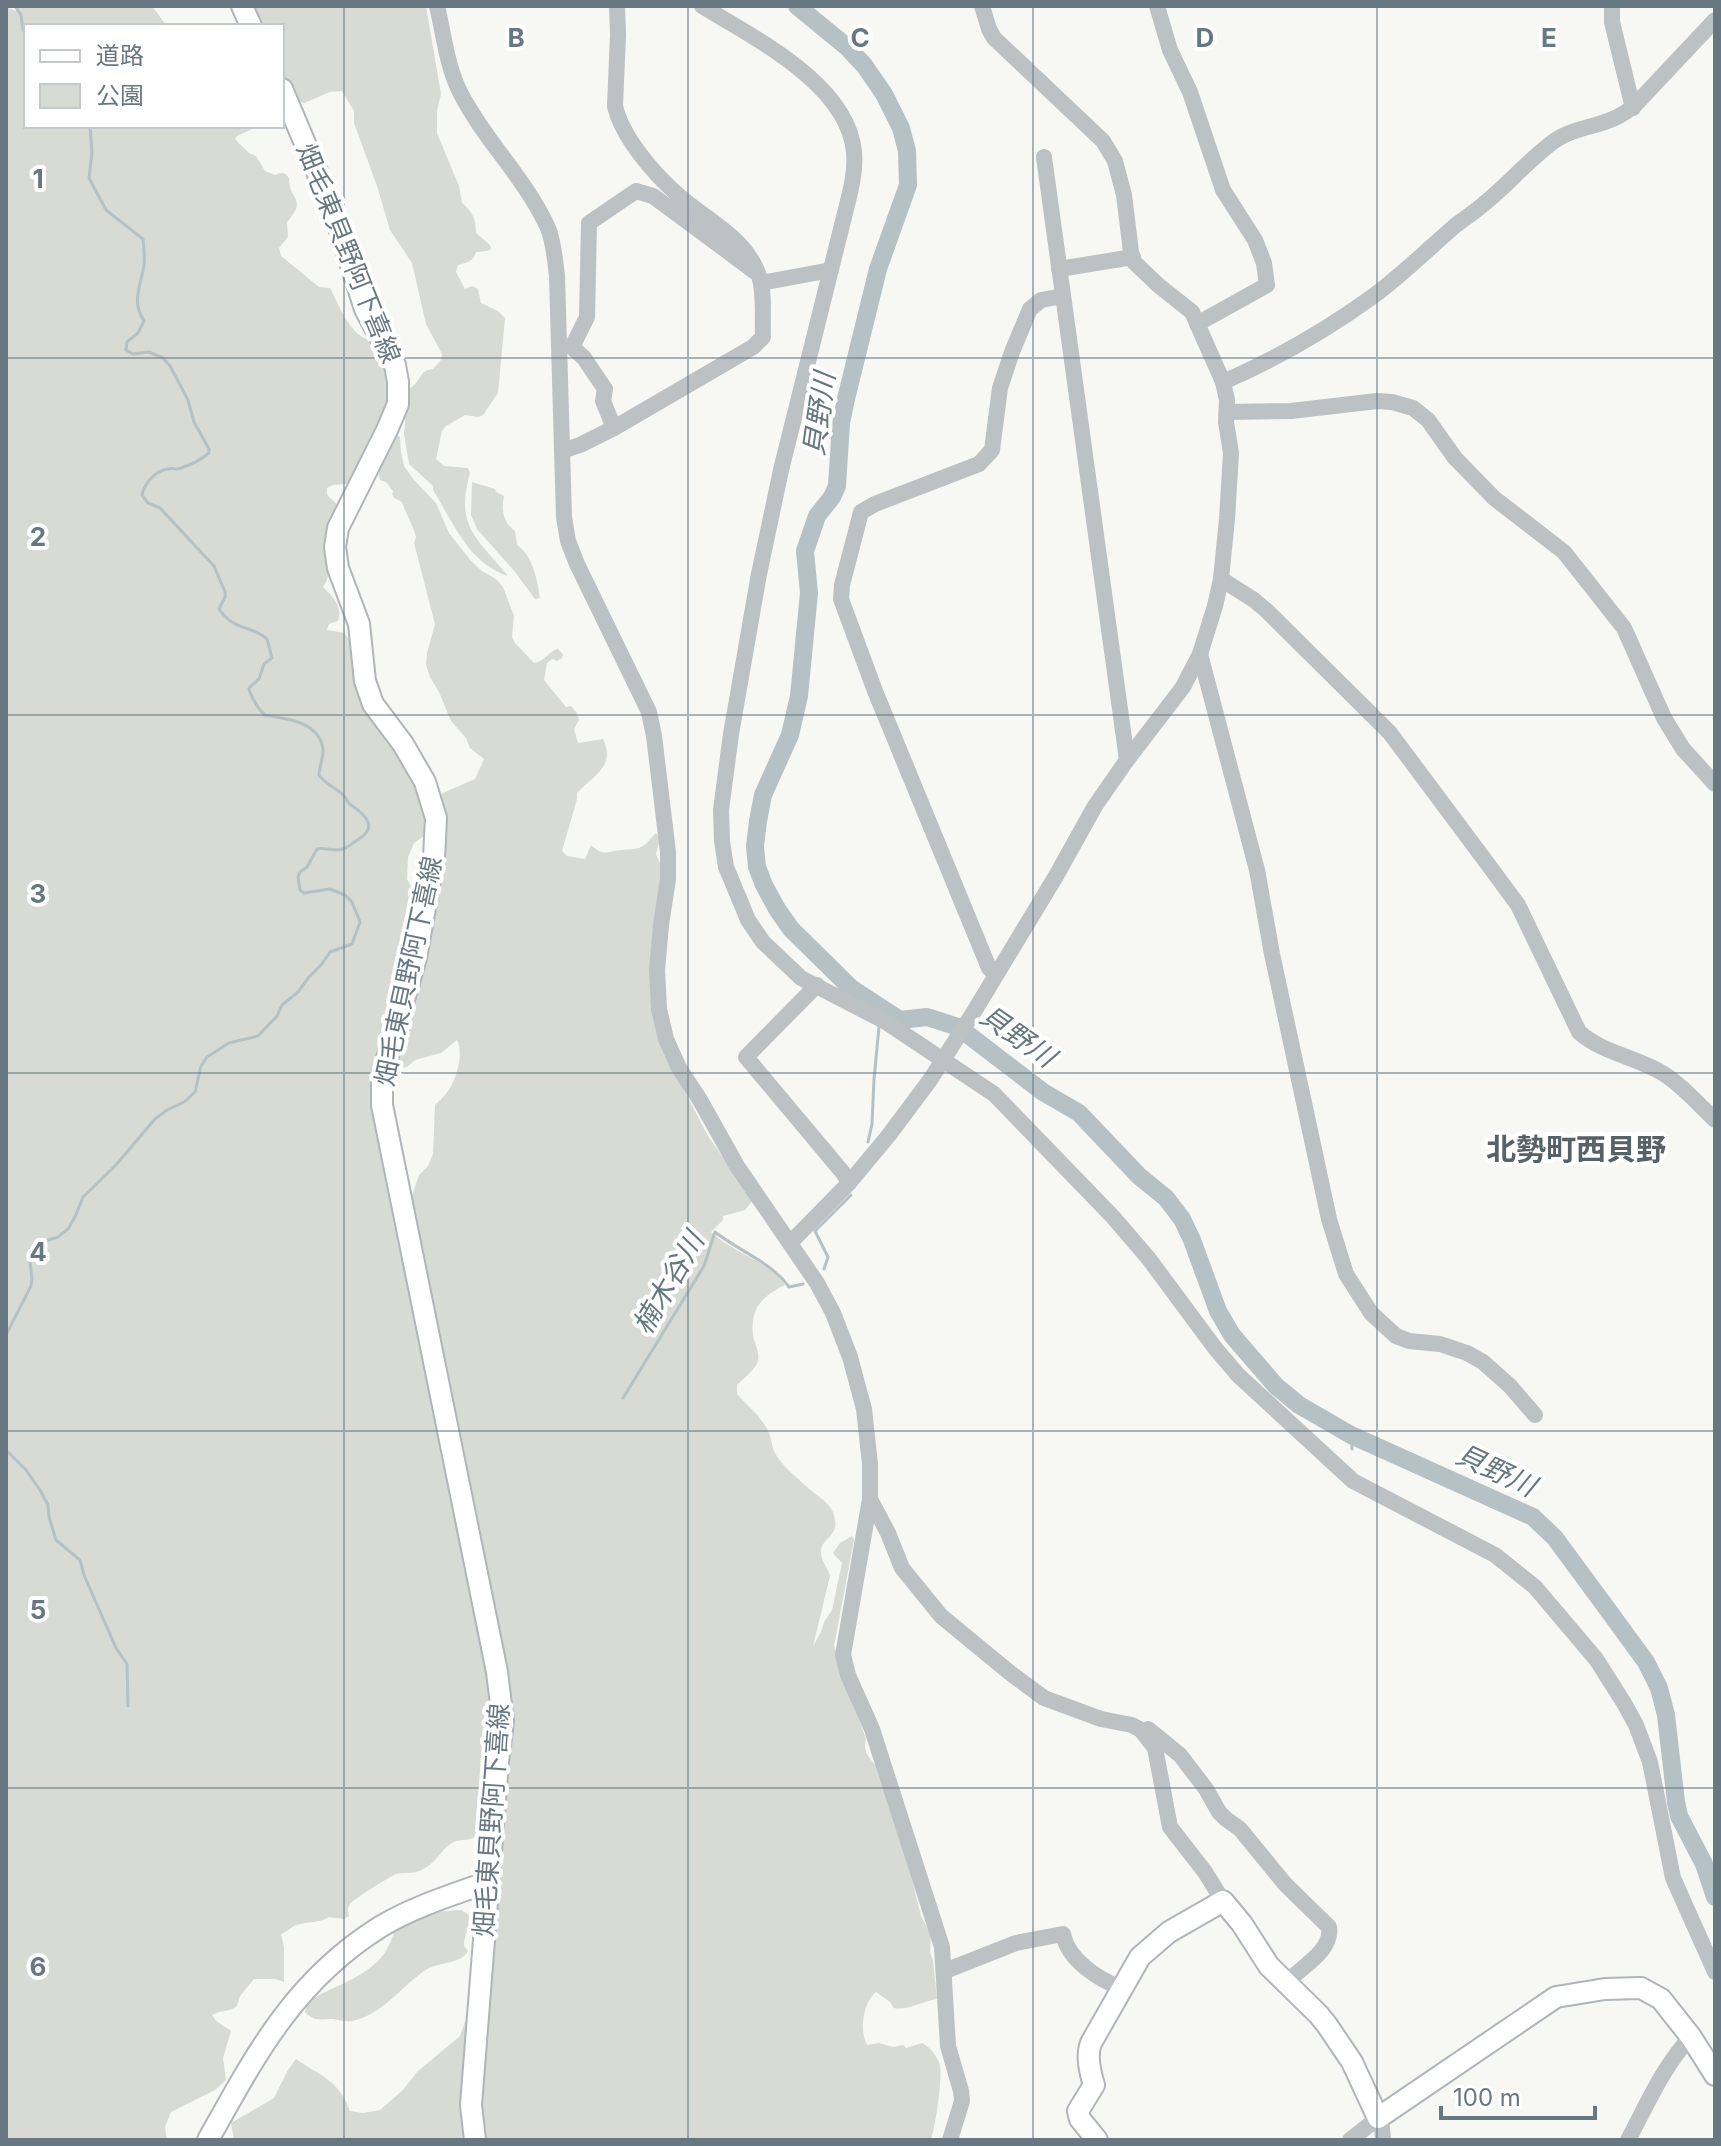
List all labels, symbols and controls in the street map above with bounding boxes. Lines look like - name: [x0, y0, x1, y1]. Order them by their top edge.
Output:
- text: B: [507, 22, 525, 53]
- text: C: [850, 22, 870, 53]
- text: D: [1196, 22, 1214, 53]
- text: E: [1541, 22, 1557, 53]
- legend: [24, 24, 284, 128]
- text: 道路: [96, 41, 144, 70]
- text: 公園: [96, 81, 144, 110]
- street label: 畑毛東貝野阿下喜線: [291, 139, 407, 367]
- text: 1: [32, 163, 44, 194]
- water label: 貝野川: [796, 367, 842, 458]
- text: 2: [30, 521, 46, 552]
- street label: 畑毛東貝野阿下喜線: [369, 853, 447, 1089]
- text: 3: [30, 878, 46, 909]
- water label: 貝野川: [974, 998, 1065, 1076]
- district label: 北勢町西貝野: [1486, 1131, 1666, 1167]
- water label: 楠木谷川: [625, 1223, 712, 1340]
- text: 4: [29, 1236, 47, 1267]
- water label: 貝野川: [1451, 1437, 1544, 1504]
- text: 5: [30, 1594, 46, 1625]
- street label: 畑毛東貝野阿下喜線: [467, 1702, 515, 1938]
- text: 6: [30, 1951, 46, 1982]
- scale bar: [1441, 2070, 1595, 2120]
- text: 100 m: [1453, 2083, 1521, 2112]

